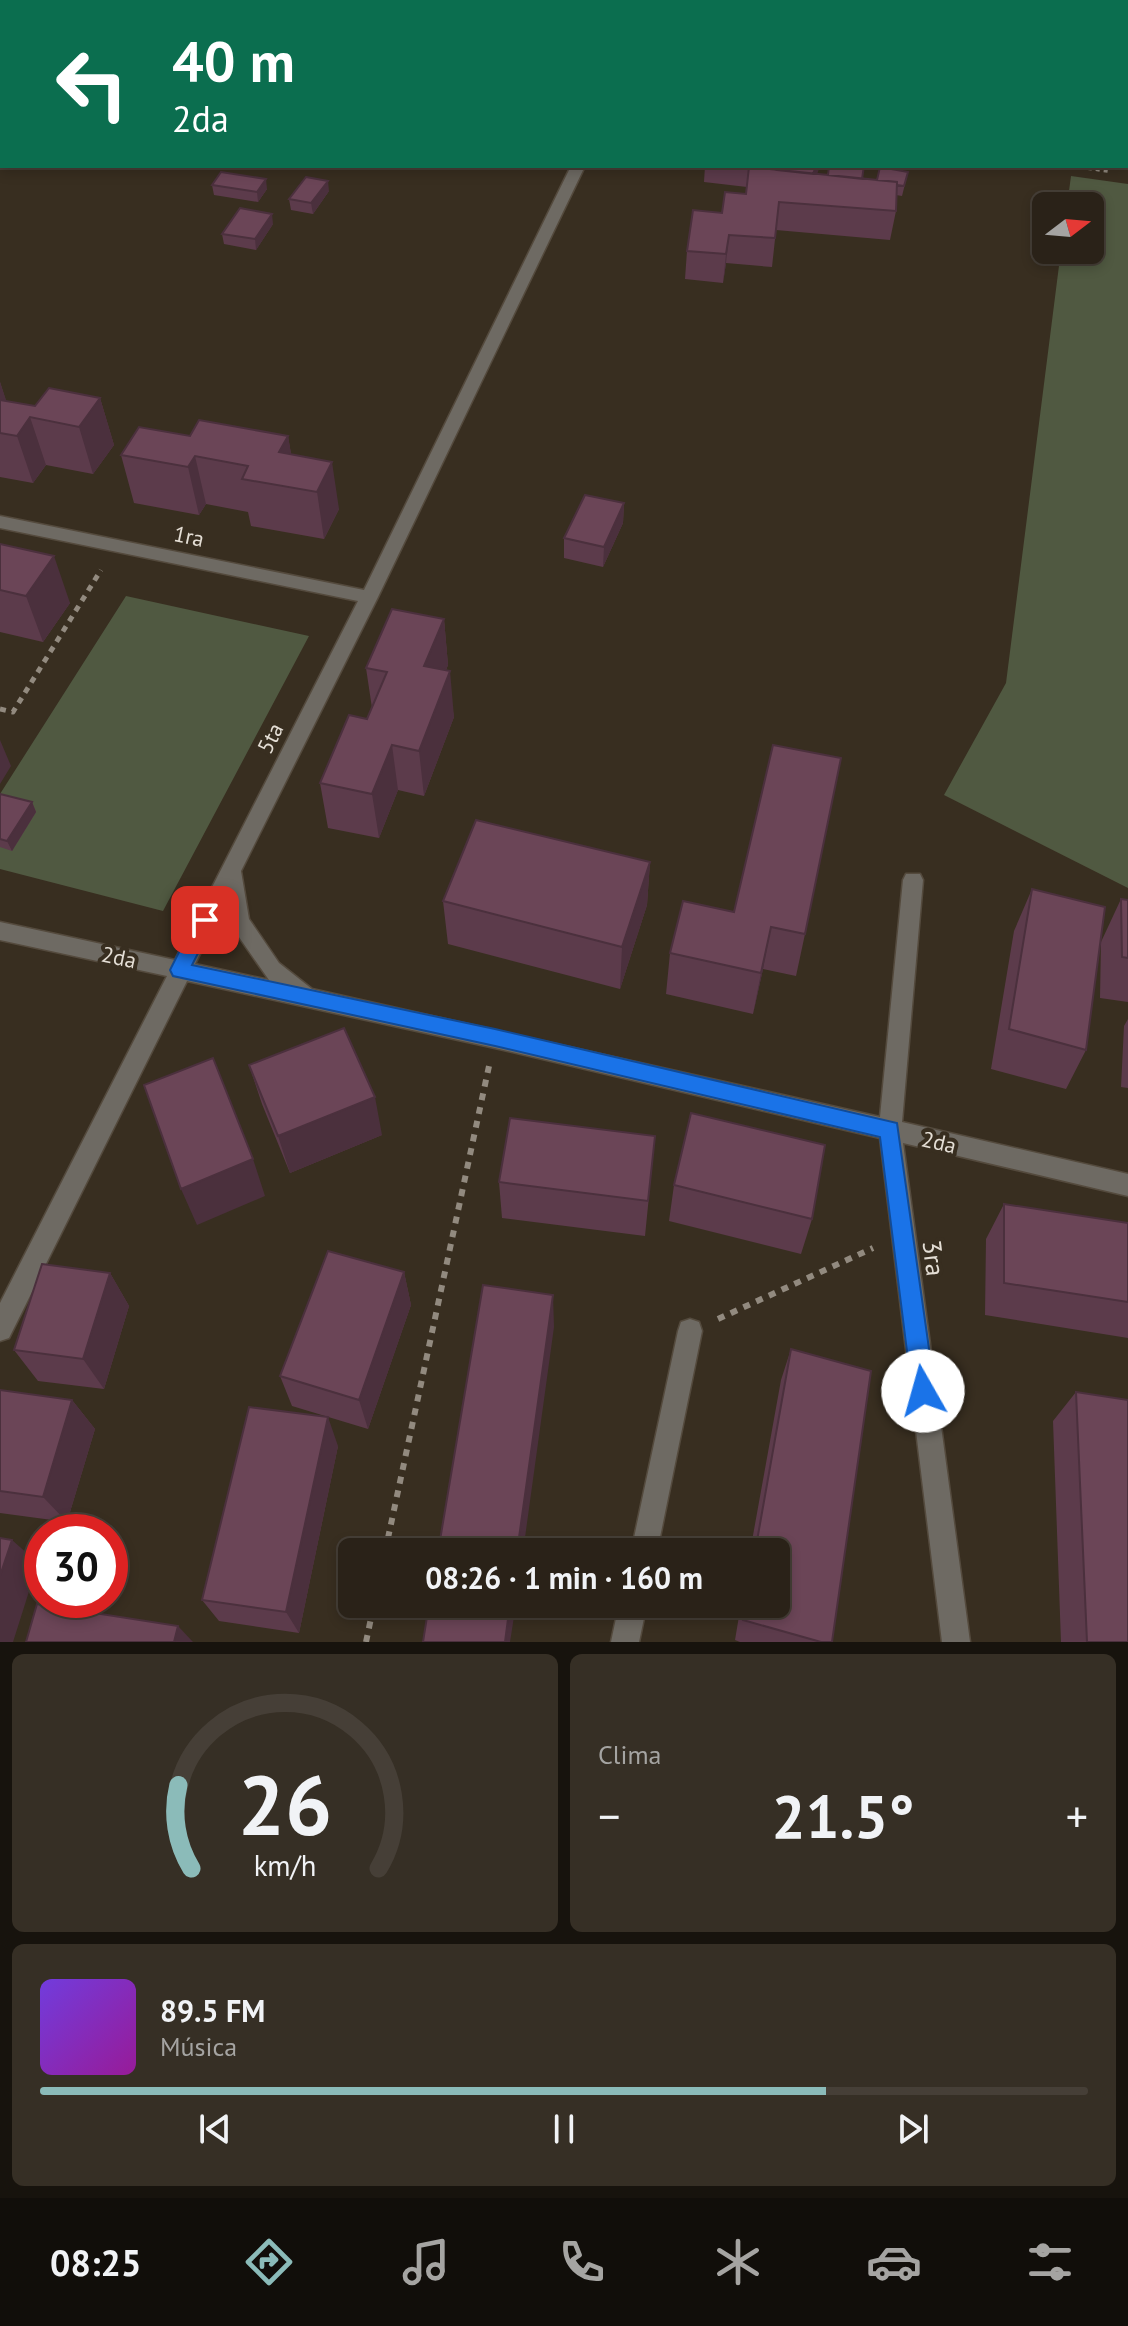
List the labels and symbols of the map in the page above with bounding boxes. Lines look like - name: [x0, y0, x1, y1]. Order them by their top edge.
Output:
- north arrow: [1032, 192, 1104, 264]
- street label: 1ra: [171, 519, 207, 553]
- street label: 5ta: [251, 718, 289, 758]
- pin: [171, 886, 239, 954]
- street label: 2da: [99, 940, 139, 974]
- street label: 2da: [919, 1124, 959, 1160]
- street label: 3ra: [915, 1238, 953, 1278]
- position arrow: [881, 1349, 965, 1433]
- speed limit sign: 30: [24, 1514, 128, 1618]

